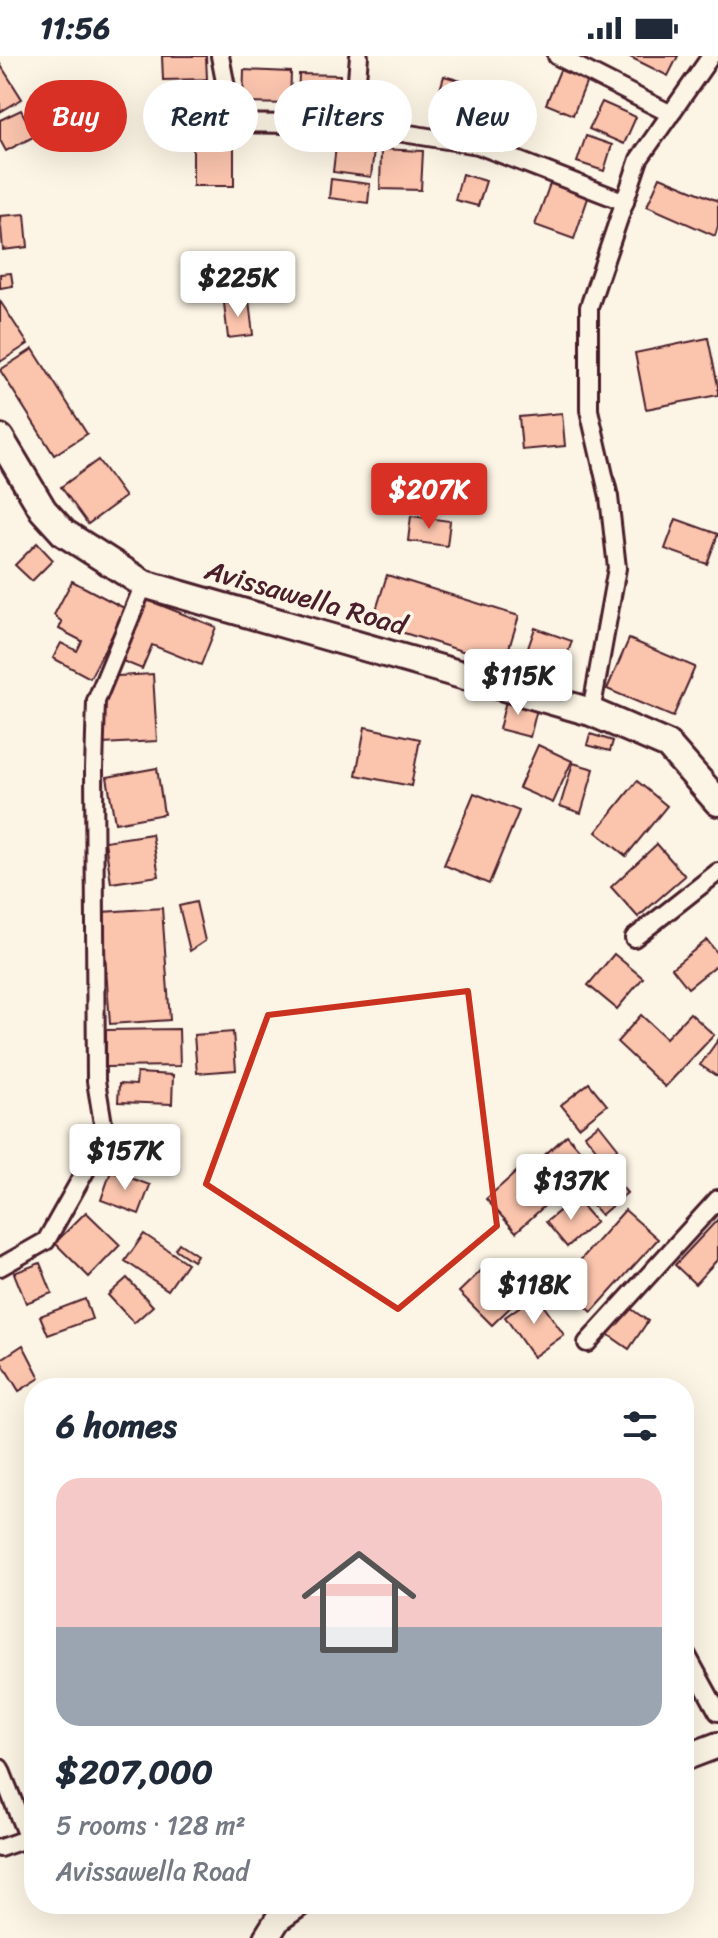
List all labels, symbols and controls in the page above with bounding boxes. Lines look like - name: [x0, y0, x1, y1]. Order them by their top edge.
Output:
- text: 11:56: [40, 1, 110, 55]
- chip: Buy: [24, 80, 127, 152]
- chip: Rent: [143, 80, 258, 152]
- chip: Filters: [274, 80, 412, 152]
- chip: New: [428, 80, 537, 152]
- pin: $225K: [182, 251, 294, 319]
- text: $225K: [198, 254, 278, 300]
- pin: $207K: [373, 463, 485, 531]
- text: $207K: [389, 466, 469, 512]
- street label: Avissawella Road: [198, 545, 415, 650]
- pin: $115K: [462, 649, 574, 717]
- text: $115K: [482, 652, 554, 698]
- pin: $157K: [69, 1124, 181, 1192]
- text: $157K: [87, 1127, 163, 1173]
- pin: $137K: [515, 1154, 627, 1222]
- text: $137K: [534, 1157, 608, 1203]
- pin: $118K: [478, 1258, 590, 1326]
- text: $118K: [498, 1261, 570, 1307]
- text: 6 homes: [56, 1396, 177, 1456]
- icon: filters: [618, 1404, 662, 1448]
- icon: home: [287, 1530, 431, 1674]
- text: $207,000: [56, 1742, 213, 1802]
- text: 5 rooms · 128 m²: [56, 1802, 246, 1848]
- text: Avissawella Road: [56, 1848, 249, 1894]

